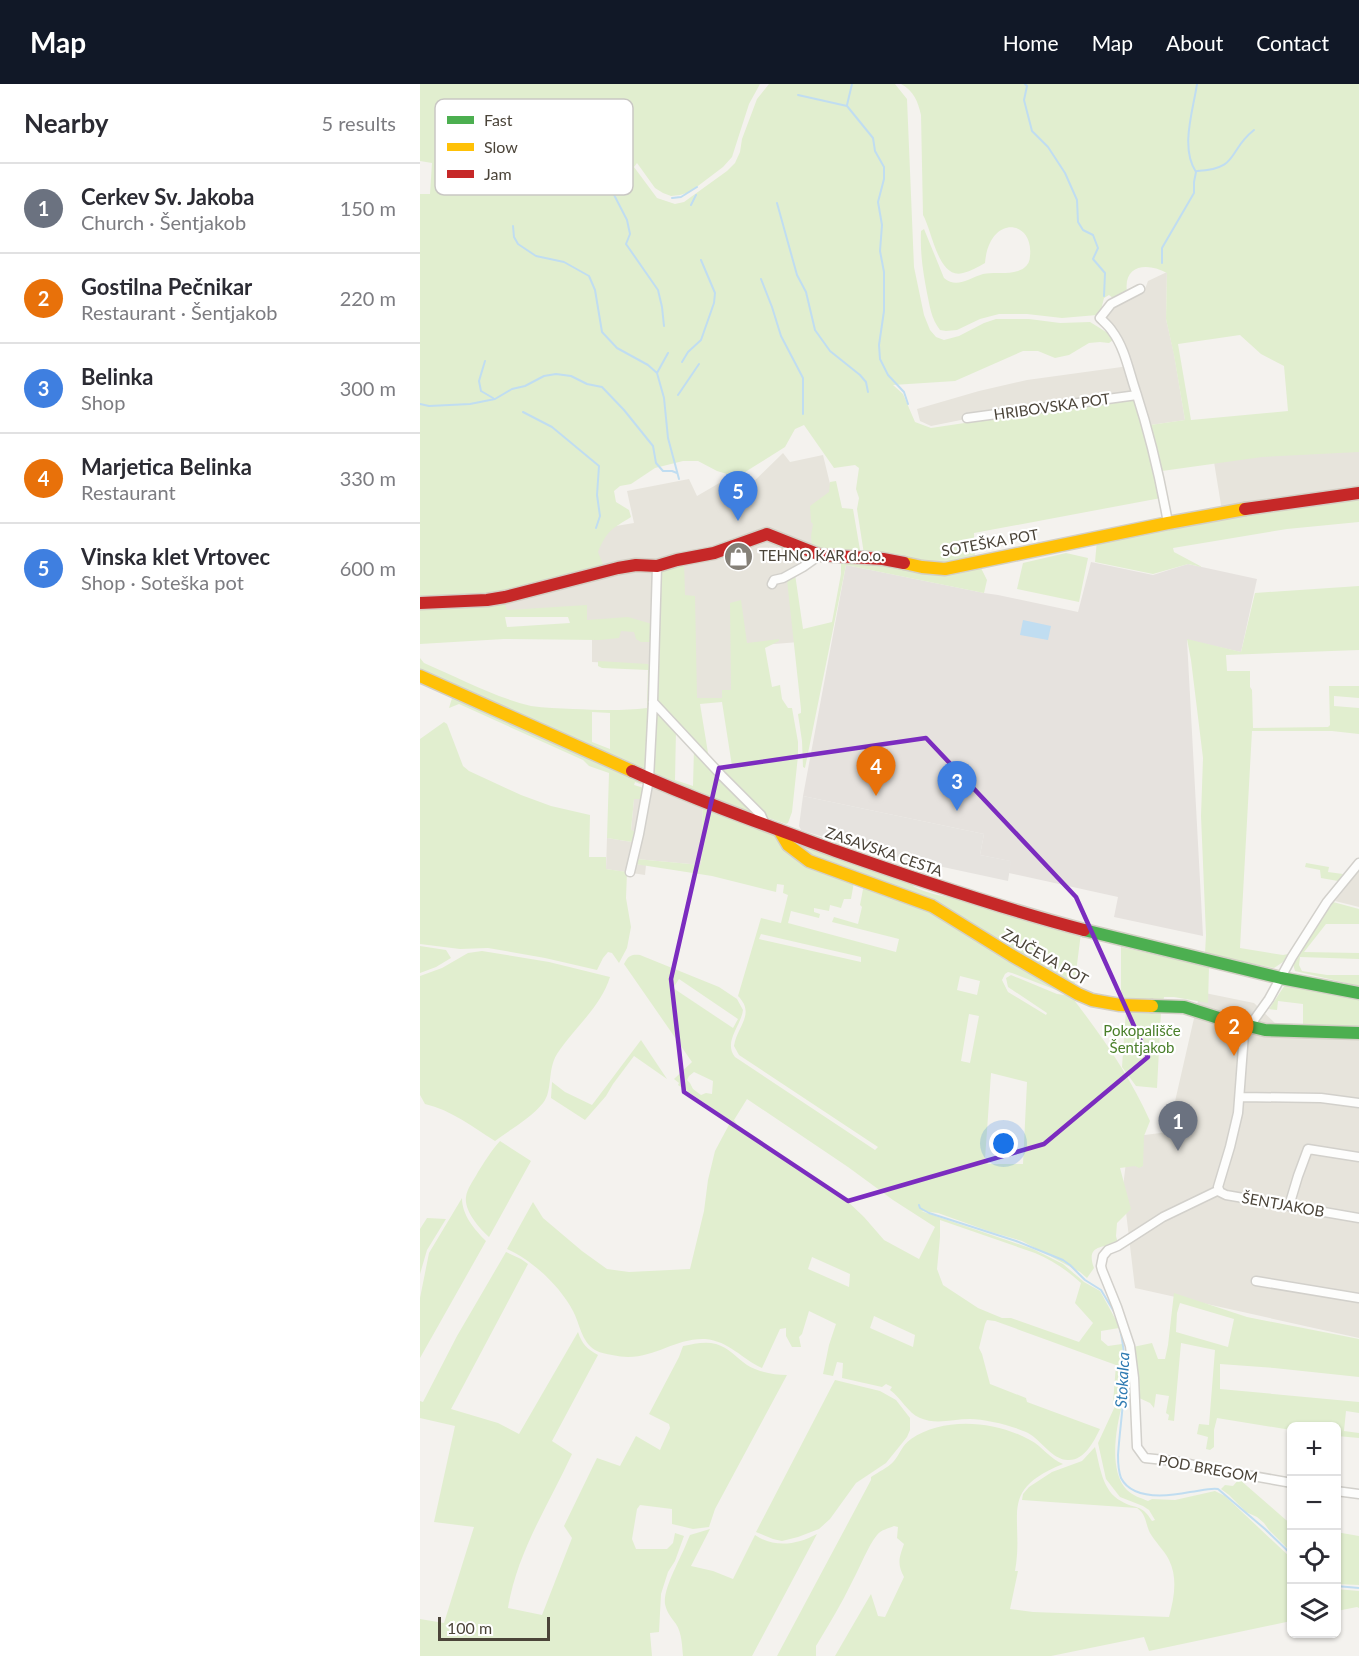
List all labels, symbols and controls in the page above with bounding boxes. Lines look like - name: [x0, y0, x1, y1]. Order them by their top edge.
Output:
- text: Map: [30, 25, 86, 59]
- text: Home: [1003, 30, 1059, 55]
- text: Map: [1092, 30, 1133, 55]
- text: About: [1166, 30, 1223, 55]
- text: Contact: [1256, 30, 1329, 55]
- legend: [435, 99, 633, 195]
- text: Nearby: [24, 107, 109, 139]
- text: Fast: [484, 110, 513, 129]
- text: 5 results: [321, 111, 396, 135]
- text: Slow: [484, 137, 518, 156]
- text: Jam: [484, 164, 512, 183]
- text: Cerkev Sv. Jakoba: [81, 183, 254, 210]
- text: 1: [38, 196, 49, 220]
- text: 150 m: [340, 196, 396, 220]
- text: Church · Šentjakob: [81, 210, 246, 234]
- text: Gostilna Pečnikar: [81, 273, 252, 300]
- text: 2: [38, 286, 49, 310]
- text: 220 m: [340, 286, 396, 310]
- text: Restaurant · Šentjakob: [81, 300, 277, 324]
- text: Belinka: [81, 363, 153, 390]
- text: 3: [38, 376, 49, 400]
- text: 300 m: [340, 376, 396, 400]
- street label: HRIBOVSKA POT: [993, 389, 1111, 423]
- text: Shop: [81, 390, 125, 414]
- text: Marjetica Belinka: [81, 453, 252, 480]
- text: 4: [38, 466, 49, 490]
- text: 330 m: [340, 466, 396, 490]
- pin: 5: [718, 472, 758, 521]
- text: Restaurant: [81, 480, 176, 504]
- street label: SOTEŠKA POT: [940, 525, 1040, 559]
- shop icon: TEHNO KAR d.o.o.: [722, 540, 754, 572]
- text: Vinska klet Vrtovec: [81, 543, 270, 570]
- place label: TEHNO KAR d.o.o.: [759, 546, 885, 564]
- text: 5: [38, 556, 49, 580]
- text: 600 m: [340, 556, 396, 580]
- text: Shop · Soteška pot: [81, 570, 244, 594]
- pin: 4: [856, 746, 896, 796]
- pin: 3: [938, 762, 976, 811]
- street label: ZASAVSKA CESTA: [823, 823, 946, 880]
- street label: ZAJČEVA POT: [999, 924, 1092, 988]
- pin: 2: [1214, 1006, 1254, 1056]
- park label: Pokopališče Šentjakob: [1103, 1021, 1181, 1056]
- pin: 1: [1158, 1102, 1197, 1151]
- your location: [989, 1129, 1018, 1158]
- street label: ŠENTJAKOB: [1241, 1188, 1326, 1220]
- water label: Stokalca: [1111, 1352, 1132, 1408]
- map controls: [1287, 1422, 1341, 1638]
- button: +: [1287, 1422, 1341, 1476]
- street label: POD BREGOM: [1157, 1450, 1259, 1486]
- button: −: [1287, 1476, 1341, 1530]
- button: locate: [1287, 1530, 1341, 1584]
- button: layers: [1287, 1584, 1341, 1638]
- scale bar: [438, 1614, 550, 1642]
- text: 100 m: [447, 1618, 492, 1637]

